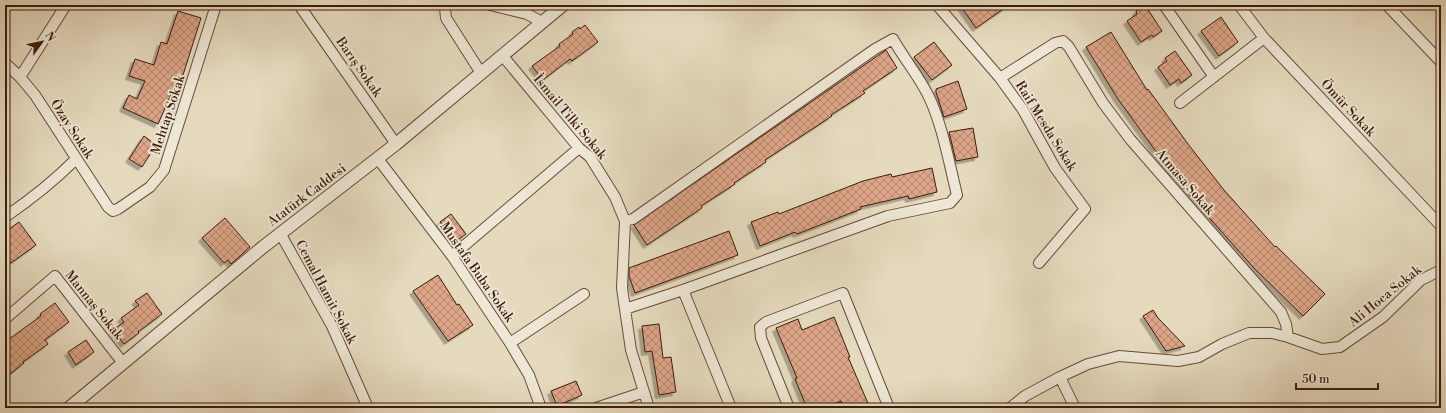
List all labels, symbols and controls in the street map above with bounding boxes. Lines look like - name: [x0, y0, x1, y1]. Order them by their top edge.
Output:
- north arrow: [22, 22, 62, 62]
- text: N: [41, 30, 58, 45]
- street label: Barış Sokak: [332, 33, 386, 101]
- street label: İsmail Tilki Sokak: [530, 71, 612, 164]
- street label: Mehtap Sokak: [148, 72, 189, 157]
- street label: Ömür Sokak: [1317, 75, 1380, 141]
- street label: Raif Mesda Sokak: [1012, 78, 1081, 175]
- street label: Özay Sokak: [47, 96, 99, 163]
- street label: Atmasa Sokak: [1151, 145, 1219, 219]
- street label: Atatürk Caddesi: [264, 160, 349, 230]
- street label: Mustafa Buba Sokak: [436, 219, 518, 326]
- street label: Cemal Hamit Sokak: [292, 237, 361, 348]
- street label: Ali Hoca Sokak: [1345, 261, 1425, 331]
- street label: Mannaş Sokak: [61, 267, 127, 344]
- scale bar: [1296, 365, 1378, 391]
- text: 50 m: [1302, 372, 1330, 387]

